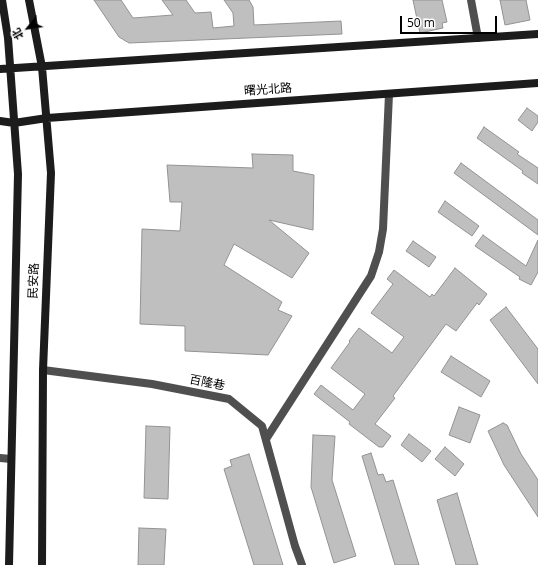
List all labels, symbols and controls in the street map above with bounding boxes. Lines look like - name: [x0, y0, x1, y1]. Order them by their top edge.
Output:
- north arrow: [8, 8, 48, 48]
- scale bar: [402, 8, 499, 34]
- text: 50 m: [407, 14, 435, 31]
- text: 北: [8, 26, 26, 43]
- street label: 曙光北路: [244, 81, 292, 99]
- street label: 民安路: [26, 263, 42, 299]
- street label: 百隆巷: [188, 372, 226, 394]

